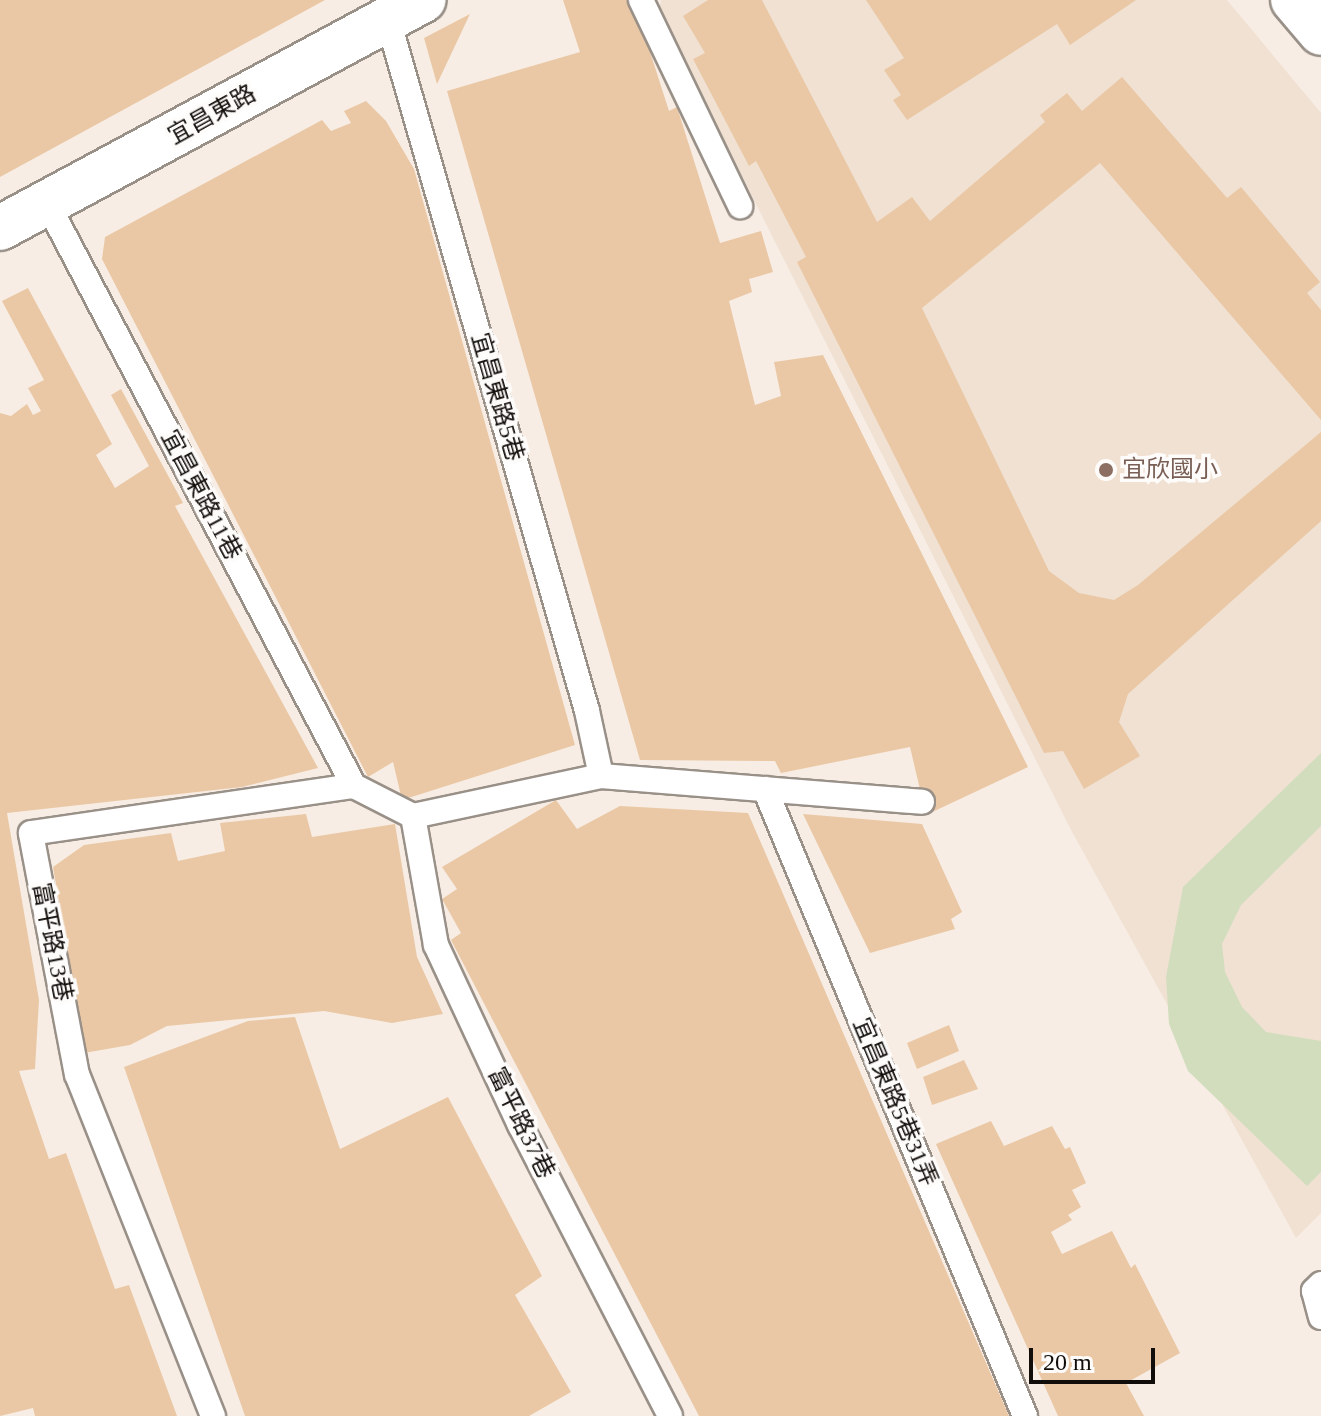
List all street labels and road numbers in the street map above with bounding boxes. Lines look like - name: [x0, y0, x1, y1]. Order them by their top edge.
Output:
- street label: 宜昌東路: [163, 79, 261, 151]
- street label: 宜昌東路5巷: [465, 330, 529, 464]
- street label: 宜昌東路11巷: [155, 425, 247, 565]
- street label: 富平路13巷: [26, 880, 78, 1004]
- street label: 宜昌東路5巷31弄: [847, 1014, 943, 1190]
- street label: 富平路37巷: [482, 1063, 560, 1183]

